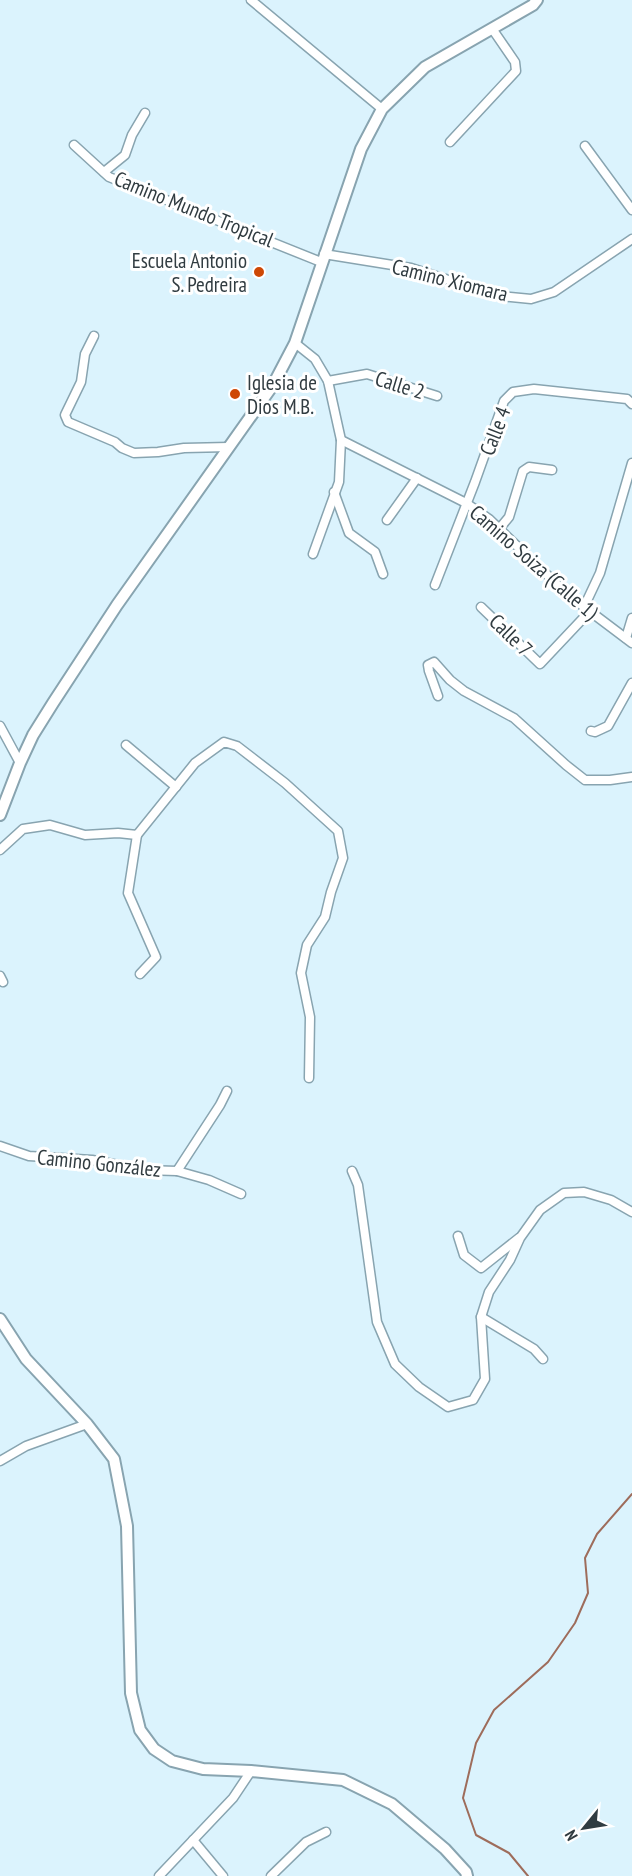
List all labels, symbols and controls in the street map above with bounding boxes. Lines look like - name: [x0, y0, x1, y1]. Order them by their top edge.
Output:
- street label: Camino Mundo Tropical: [110, 165, 278, 253]
- place label: Escuela Antonio S. Pedreira: [132, 247, 247, 298]
- street label: Camino Xiomara: [389, 253, 511, 307]
- marker: Escuela Antonio S. Pedreira: [252, 265, 266, 279]
- street label: Calle 2: [372, 365, 428, 405]
- place label: Iglesia de Dios M.B.: [247, 369, 317, 420]
- marker: Iglesia de Dios M.B.: [228, 387, 242, 401]
- street label: Calle 4: [473, 402, 517, 459]
- street label: Camino Soiza (Calle 1): [464, 499, 604, 625]
- street label: Calle 7: [484, 608, 538, 662]
- street label: Camino González: [36, 1143, 162, 1183]
- north arrow: [554, 1798, 614, 1858]
- text: N: [560, 1827, 582, 1844]

